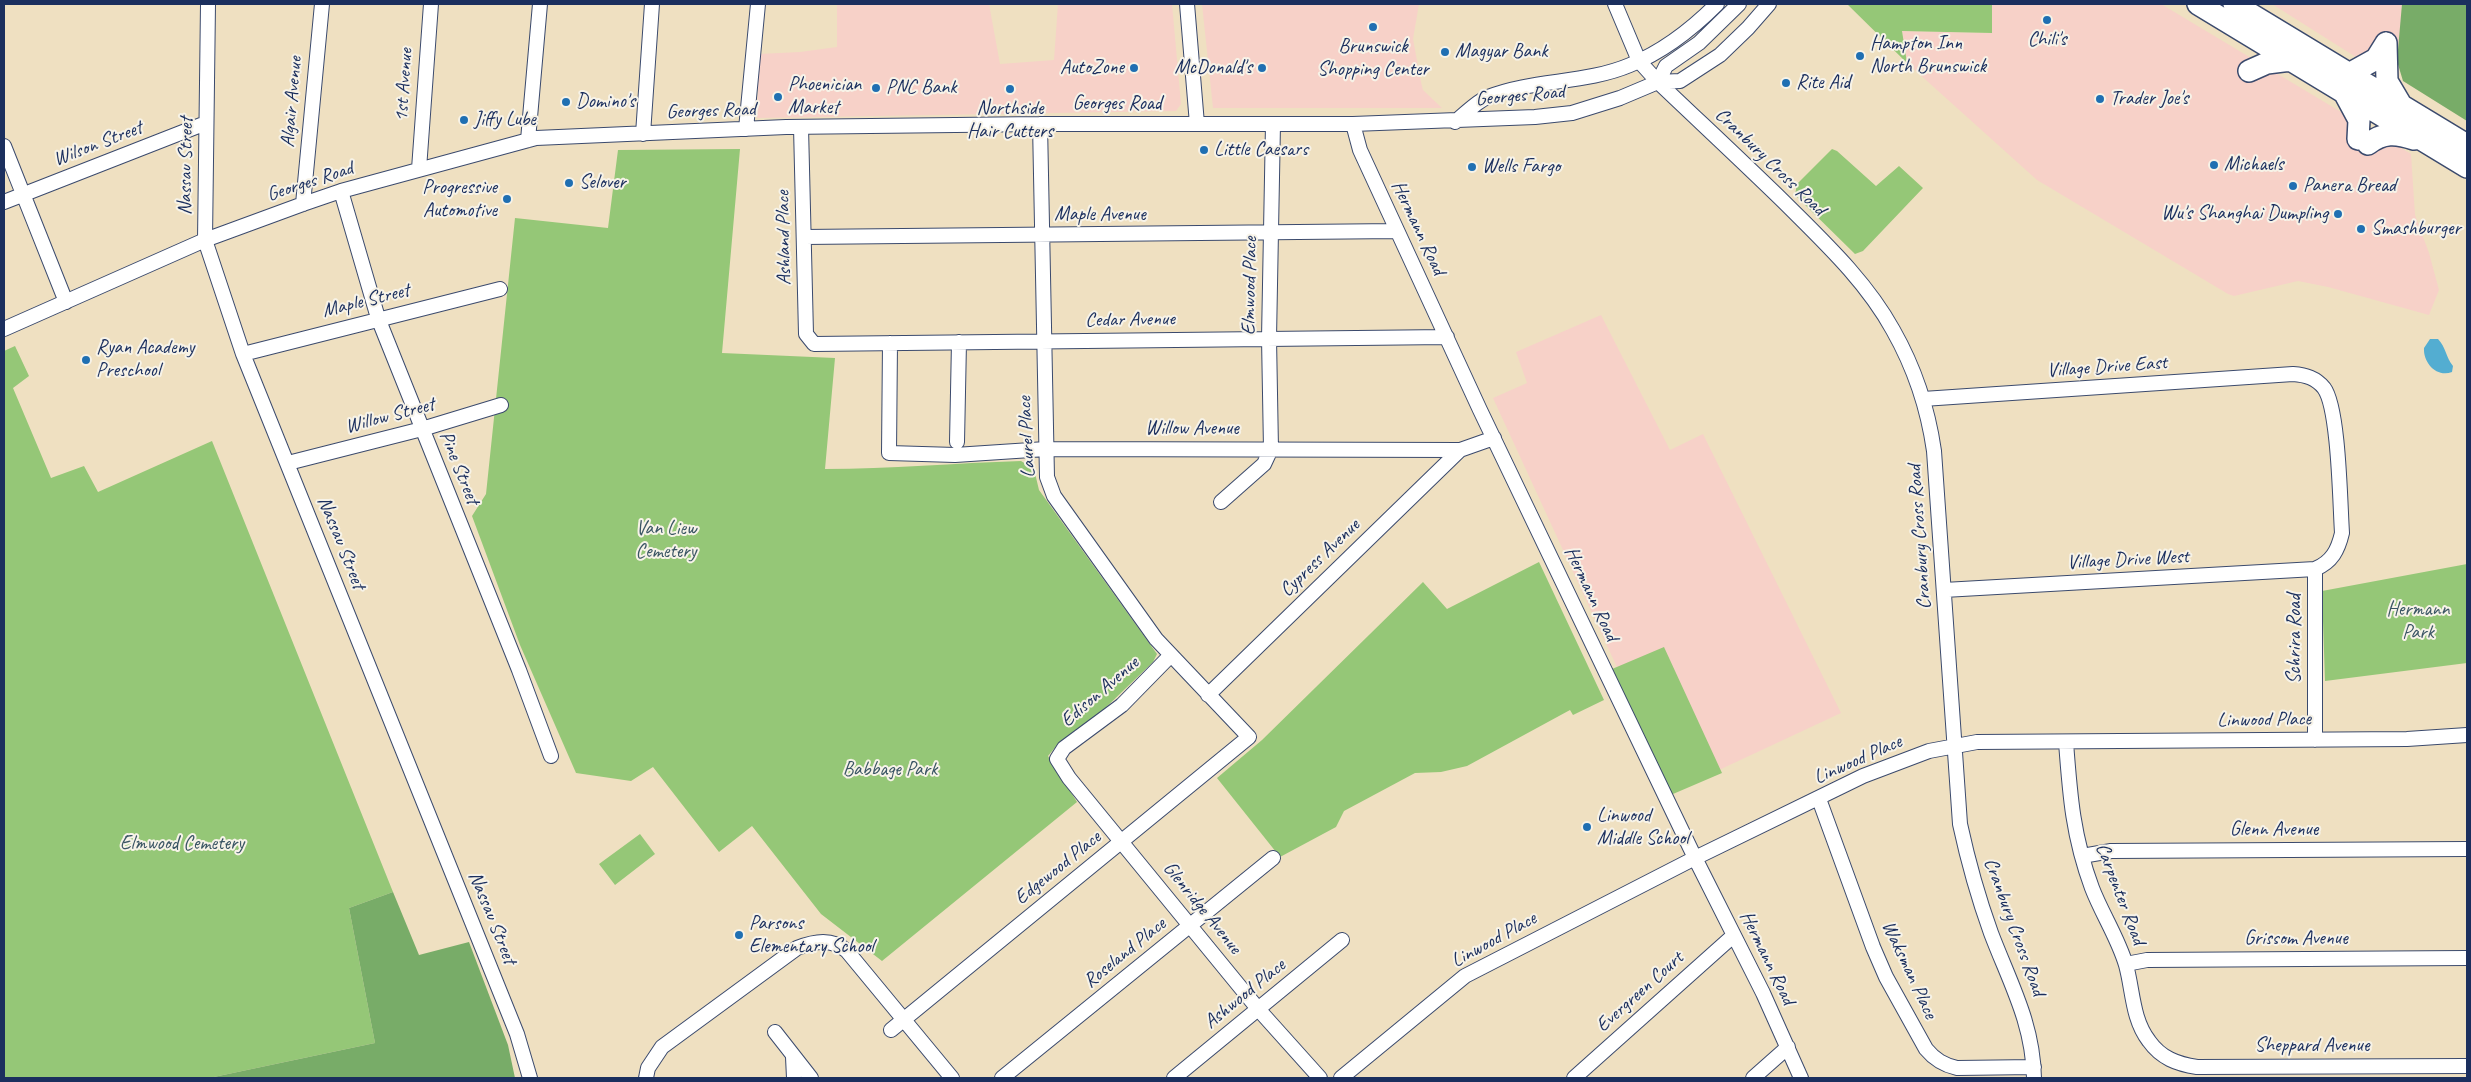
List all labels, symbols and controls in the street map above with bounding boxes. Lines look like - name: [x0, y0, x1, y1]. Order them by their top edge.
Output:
- marker: Chili's: [2041, 14, 2053, 26]
- marker: Brunswick Shopping Center: [1367, 21, 1379, 33]
- place label: Chili's: [2028, 28, 2066, 52]
- place label: Hampton Inn North Brunswick: [1870, 32, 1986, 79]
- place label: Brunswick Shopping Center: [1317, 35, 1429, 82]
- place label: Magyar Bank: [1455, 40, 1548, 64]
- marker: Magyar Bank: [1439, 46, 1451, 58]
- street label: 1st Avenue: [389, 48, 419, 122]
- marker: Hampton Inn North Brunswick: [1854, 50, 1866, 62]
- street label: Algair Avenue: [276, 56, 308, 148]
- place label: AutoZone: [1060, 56, 1124, 80]
- place label: McDonald's: [1174, 56, 1252, 80]
- marker: AutoZone: [1128, 62, 1140, 74]
- marker: McDonald's: [1256, 62, 1268, 74]
- place label: Rite Aid: [1796, 71, 1850, 95]
- place label: Phoenician Market: [788, 73, 861, 120]
- place label: PNC Bank: [886, 76, 957, 100]
- marker: Rite Aid: [1780, 77, 1792, 89]
- street label: Georges Road: [1475, 80, 1565, 112]
- marker: PNC Bank: [870, 82, 882, 94]
- marker: Northside Hair Cutters: [1004, 83, 1016, 95]
- place label: Trader Joe's: [2110, 87, 2188, 111]
- place label: Domino's: [576, 90, 635, 114]
- marker: Phoenician Market: [772, 91, 784, 103]
- street label: Georges Road: [1072, 92, 1162, 116]
- marker: Trader Joe's: [2094, 93, 2106, 105]
- marker: Domino's: [560, 96, 572, 108]
- street label: Georges Road: [666, 97, 756, 125]
- place label: Northside Hair Cutters: [967, 97, 1053, 144]
- street label: Cranbury Cross Road: [1710, 103, 1830, 221]
- place label: Jiffy Lube: [474, 108, 536, 132]
- marker: Jiffy Lube: [458, 114, 470, 126]
- street label: Wilson Street: [50, 116, 146, 172]
- street label: Nassau Street: [173, 117, 199, 215]
- place label: Little Caesars: [1214, 138, 1308, 162]
- marker: Little Caesars: [1198, 144, 1210, 156]
- place label: Michaels: [2224, 153, 2283, 177]
- place label: Wells Fargo: [1482, 155, 1560, 179]
- street label: Georges Road: [264, 157, 356, 207]
- marker: Michaels: [2208, 159, 2220, 171]
- marker: Wells Fargo: [1466, 161, 1478, 173]
- place label: Selover: [579, 171, 626, 195]
- place label: Panera Bread: [2303, 174, 2396, 198]
- place label: Progressive Automotive: [422, 176, 497, 223]
- marker: Selover: [563, 177, 575, 189]
- street label: Hermann Road: [1386, 177, 1450, 279]
- marker: Panera Bread: [2287, 180, 2299, 192]
- street label: Ashland Place: [771, 190, 797, 286]
- marker: Progressive Automotive: [501, 193, 513, 205]
- place label: Wu's Shanghai Dumpling: [2161, 202, 2328, 226]
- street label: Maple Avenue: [1054, 203, 1146, 227]
- marker: Wu's Shanghai Dumpling: [2332, 208, 2344, 220]
- place label: Smashburger: [2371, 217, 2461, 241]
- marker: Smashburger: [2355, 223, 2367, 235]
- street label: Elmwood Place: [1237, 237, 1263, 335]
- street label: Maple Street: [320, 279, 412, 323]
- street label: Cedar Avenue: [1085, 307, 1175, 333]
- place label: Ryan Academy Preschool: [96, 336, 194, 383]
- street label: Village Drive East: [2046, 351, 2168, 383]
- marker: Ryan Academy Preschool: [80, 354, 92, 366]
- street label: Willow Street: [343, 393, 437, 439]
- street label: Laurel Place: [1013, 396, 1041, 478]
- street label: Willow Avenue: [1145, 417, 1239, 441]
- street label: Pine Street: [433, 428, 485, 508]
- street label: Cranbury Cross Road: [1903, 464, 1937, 610]
- street label: Nassau Street: [311, 493, 371, 593]
- street label: Cypress Avenue: [1275, 514, 1365, 602]
- park label: Van Liew Cemetery: [636, 517, 696, 564]
- street label: Hermann Road: [1559, 543, 1623, 645]
- street label: Village Drive West: [2066, 545, 2190, 575]
- street label: Schrira Road: [2283, 594, 2307, 684]
- park label: Hermann Park: [2386, 598, 2450, 645]
- street label: Edison Avenue: [1056, 651, 1144, 733]
- street label: Linwood Place: [2217, 707, 2311, 733]
- street label: Linwood Place: [1810, 730, 1906, 790]
- park label: Babbage Park: [843, 758, 937, 782]
- place label: Linwood Middle School: [1597, 804, 1689, 851]
- street label: Glenn Avenue: [2230, 818, 2318, 842]
- marker: Linwood Middle School: [1581, 821, 1593, 833]
- street label: Edgewood Place: [1010, 826, 1106, 910]
- park label: Elmwood Cemetery: [120, 832, 244, 856]
- street label: Carpenter Road: [2090, 840, 2150, 948]
- street label: Cranbury Cross Road: [1978, 855, 2050, 999]
- street label: Glenridge Avenue: [1157, 857, 1247, 959]
- street label: Nassau Street: [462, 868, 522, 968]
- street label: Linwood Place: [1447, 907, 1541, 973]
- street label: Hermann Road: [1734, 907, 1800, 1009]
- place label: Parsons Elementary School: [749, 912, 874, 959]
- street label: Roseland Place: [1079, 912, 1171, 994]
- street label: Waksman Place: [1876, 917, 1942, 1023]
- street label: Grissom Avenue: [2244, 927, 2348, 951]
- marker: Parsons Elementary School: [733, 929, 745, 941]
- street label: Evergreen Court: [1591, 946, 1689, 1038]
- street label: Ashwood Place: [1199, 954, 1291, 1034]
- street label: Sheppard Avenue: [2255, 1034, 2369, 1058]

